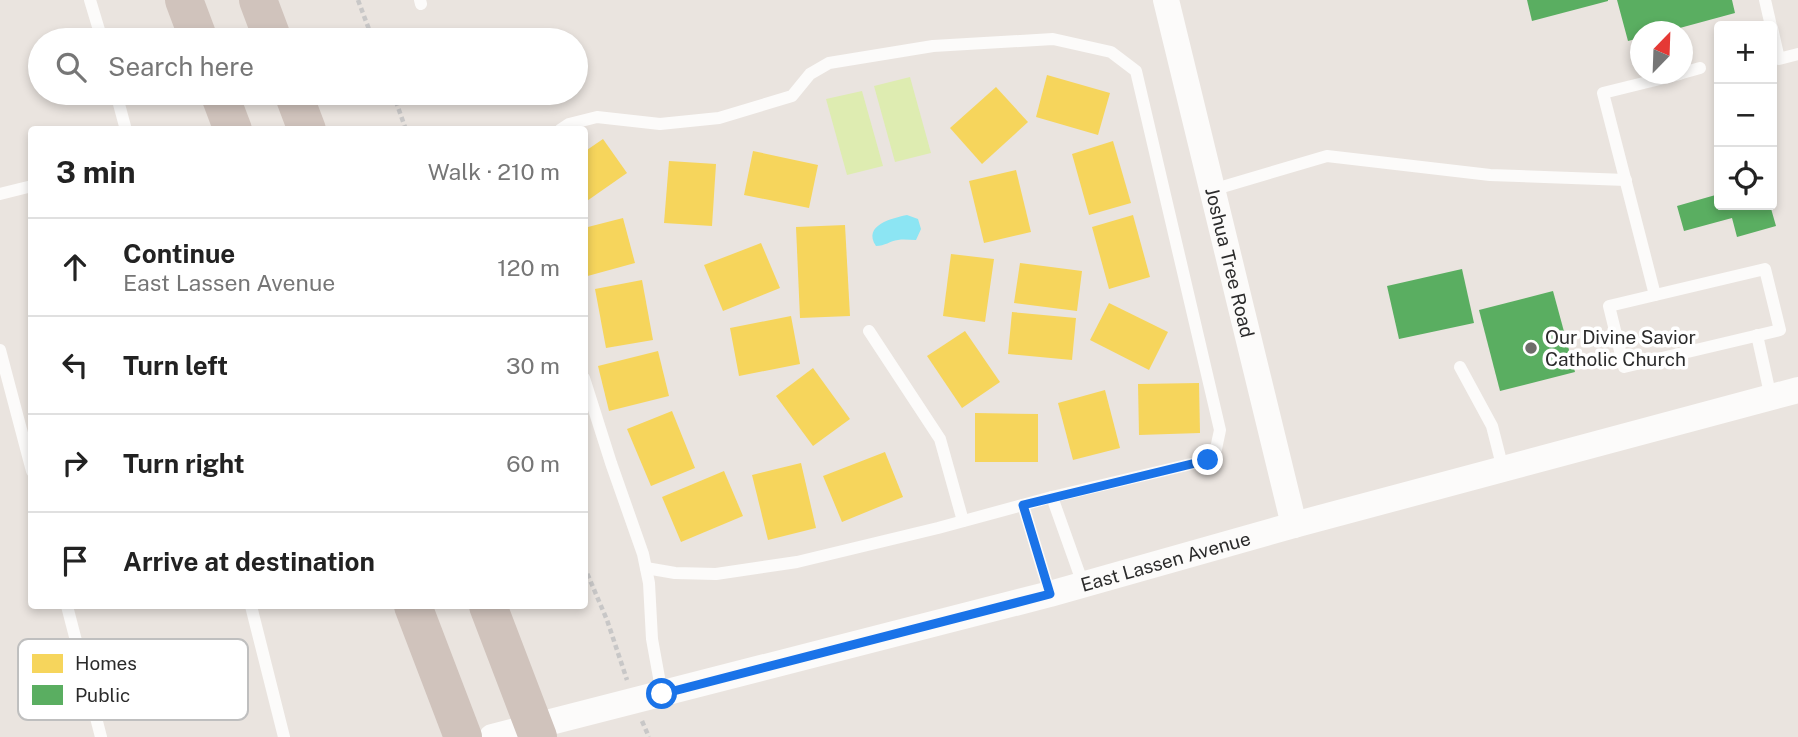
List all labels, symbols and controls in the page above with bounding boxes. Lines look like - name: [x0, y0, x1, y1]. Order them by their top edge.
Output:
- north arrow: [1630, 21, 1693, 84]
- map controls: [1714, 21, 1777, 210]
- button: +: [1714, 21, 1777, 84]
- search box: [28, 28, 588, 105]
- icon: search: [52, 48, 90, 86]
- text: Search here: [108, 51, 254, 82]
- button: −: [1714, 84, 1777, 147]
- button: locate: [1714, 147, 1777, 210]
- text: 3 min: [56, 154, 135, 190]
- text: Walk · 210 m: [428, 158, 560, 185]
- street label: Joshua Tree Road: [1201, 185, 1259, 340]
- text: Continue: [123, 238, 235, 269]
- icon: ahead: [56, 248, 94, 286]
- text: 120 m: [497, 254, 560, 281]
- text: East Lassen Avenue: [123, 269, 335, 296]
- place label: Our Divine Savior Catholic Church: [1545, 326, 1696, 370]
- marker: Our Divine Savior Catholic Church: [1523, 340, 1539, 356]
- icon: left: [56, 346, 94, 384]
- text: Turn left: [123, 350, 228, 381]
- text: 30 m: [506, 352, 560, 379]
- icon: right: [56, 444, 94, 482]
- route end: [1192, 444, 1223, 475]
- text: Turn right: [123, 448, 245, 479]
- text: 60 m: [506, 450, 560, 477]
- street label: East Lassen Avenue: [1078, 527, 1253, 596]
- icon: arrive: [56, 542, 94, 580]
- text: Arrive at destination: [123, 546, 375, 577]
- legend: [18, 639, 248, 720]
- text: Homes: [75, 652, 137, 674]
- route start: [646, 678, 677, 709]
- text: Public: [75, 684, 130, 706]

